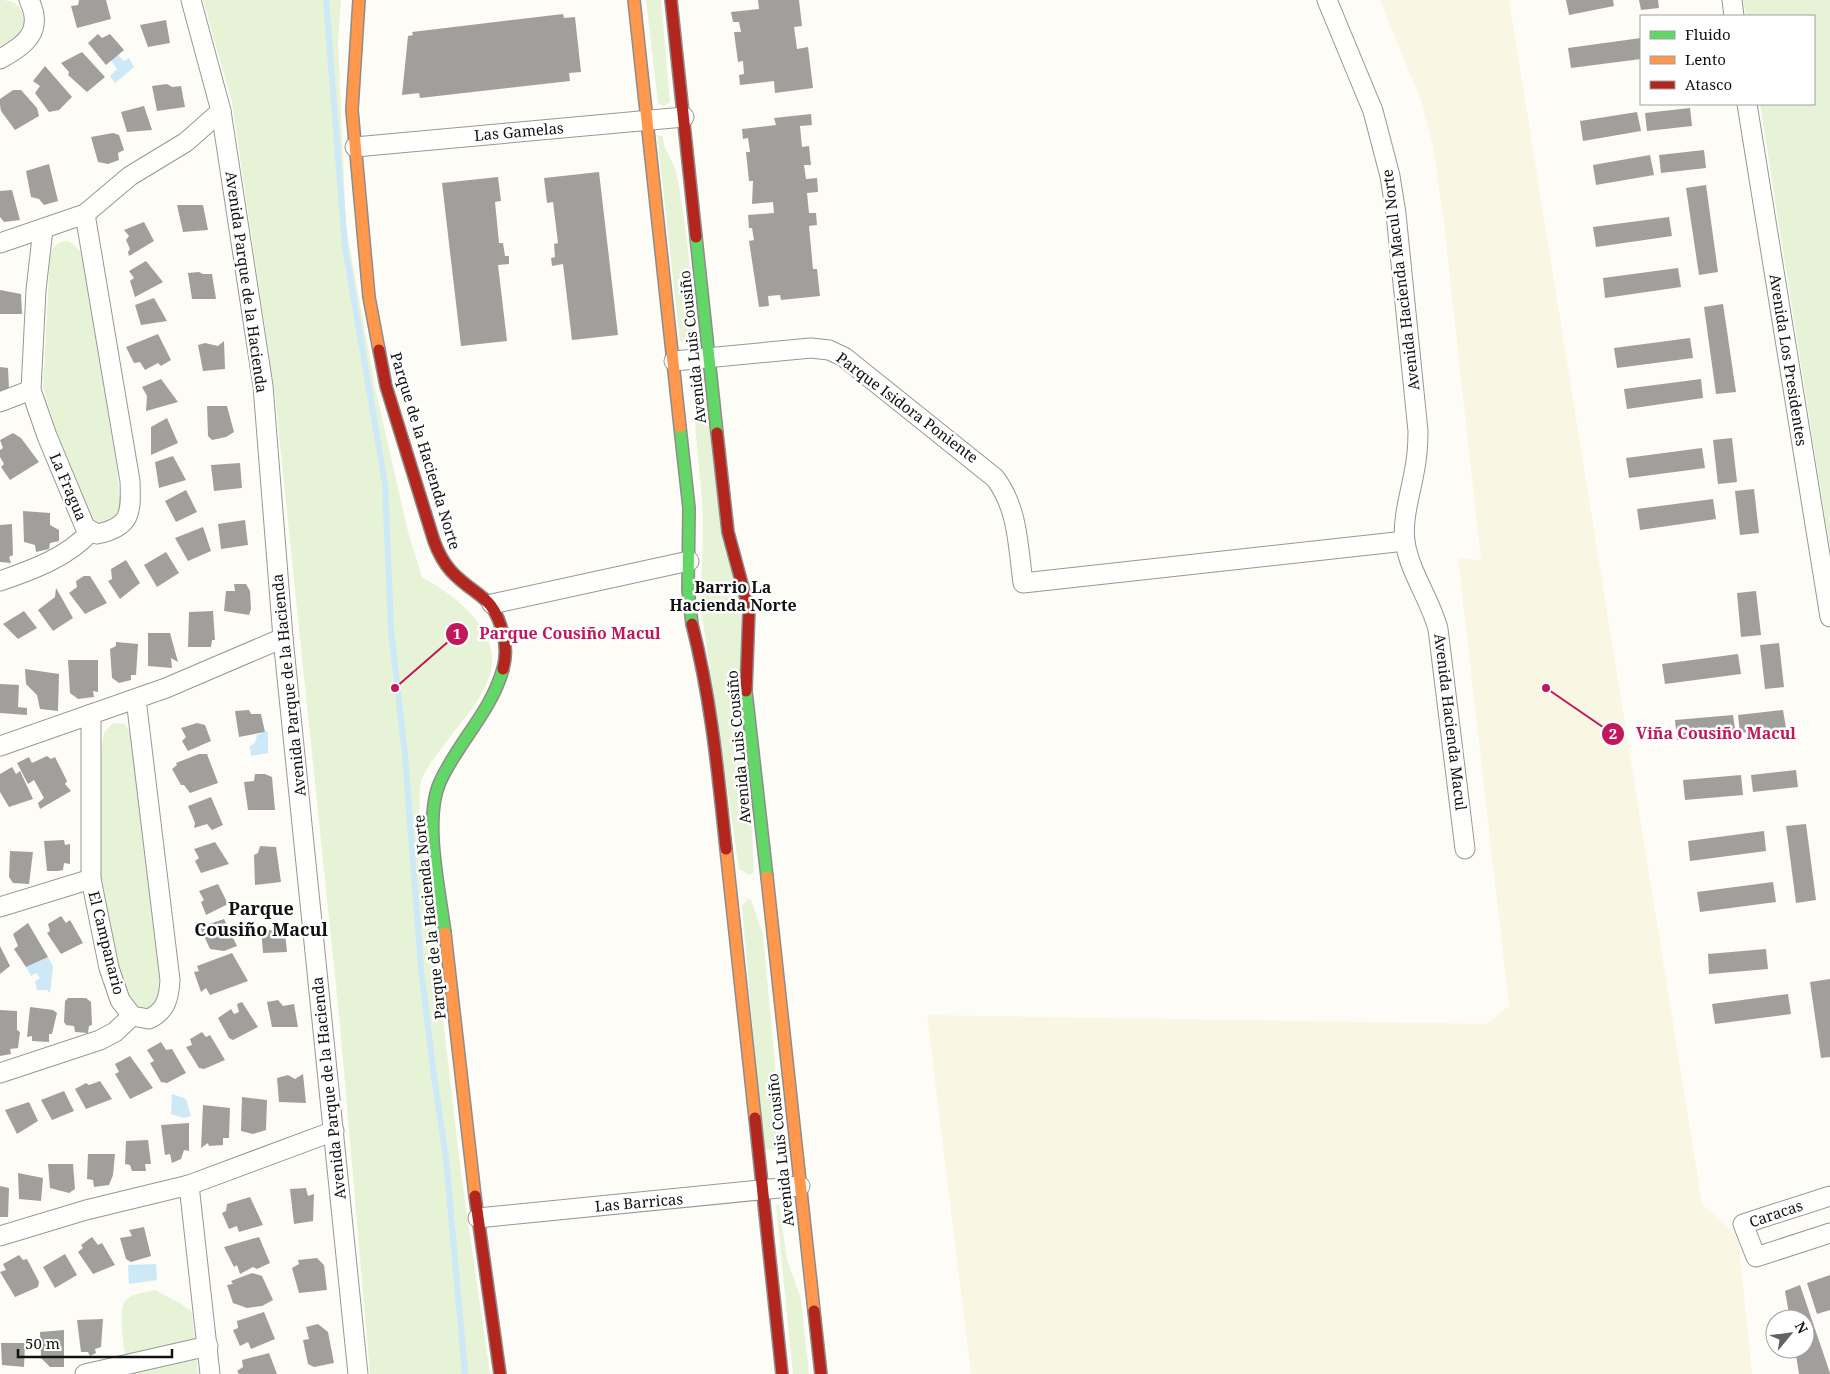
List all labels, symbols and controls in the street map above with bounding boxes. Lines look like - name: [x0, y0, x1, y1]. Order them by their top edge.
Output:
- legend: [1640, 15, 1815, 105]
- text: Fluido: [1685, 24, 1731, 44]
- text: Lento: [1685, 49, 1726, 69]
- text: Atasco: [1685, 74, 1732, 94]
- street label: Las Gamelas: [473, 117, 565, 145]
- street label: Avenida Hacienda Macul Norte: [1377, 168, 1423, 392]
- street label: Avenida Parque de la Hacienda: [222, 170, 272, 394]
- street label: Avenida Luis Cousiño: [674, 269, 710, 425]
- street label: Avenida Los Presidentes: [1766, 272, 1812, 447]
- street label: Parque Isidora Poniente: [833, 347, 982, 467]
- street label: Parque de la Hacienda Norte: [386, 349, 466, 552]
- street label: La Fragua: [46, 450, 92, 524]
- street label: Avenida Parque de la Hacienda: [266, 573, 310, 797]
- district label: Barrio La Hacienda Norte: [669, 576, 797, 616]
- callout: Parque Cousiño Macul: [444, 618, 670, 649]
- text: Parque Cousiño Macul: [479, 622, 661, 644]
- text: 1: [453, 623, 461, 643]
- street label: Avenida Hacienda Macul: [1430, 632, 1472, 812]
- street label: Avenida Luis Cousiño: [721, 669, 755, 825]
- callout: Viña Cousiño Macul: [1601, 718, 1806, 749]
- text: Viña Cousiño Macul: [1636, 722, 1796, 744]
- text: 2: [1609, 723, 1617, 743]
- street label: Parque de la Hacienda Norte: [408, 814, 450, 1020]
- street label: El Campanario: [84, 889, 129, 997]
- district label: Parque Cousiño Macul: [194, 896, 328, 941]
- street label: Avenida Parque de la Hacienda: [306, 976, 350, 1200]
- street label: Avenida Luis Cousiño: [762, 1072, 798, 1228]
- street label: Las Barricas: [594, 1188, 684, 1216]
- street label: Caracas: [1746, 1194, 1805, 1232]
- north arrow: [1765, 1309, 1815, 1359]
- text: N: [1791, 1318, 1813, 1337]
- scale bar: [18, 1326, 171, 1358]
- text: 50 m: [25, 1333, 60, 1353]

